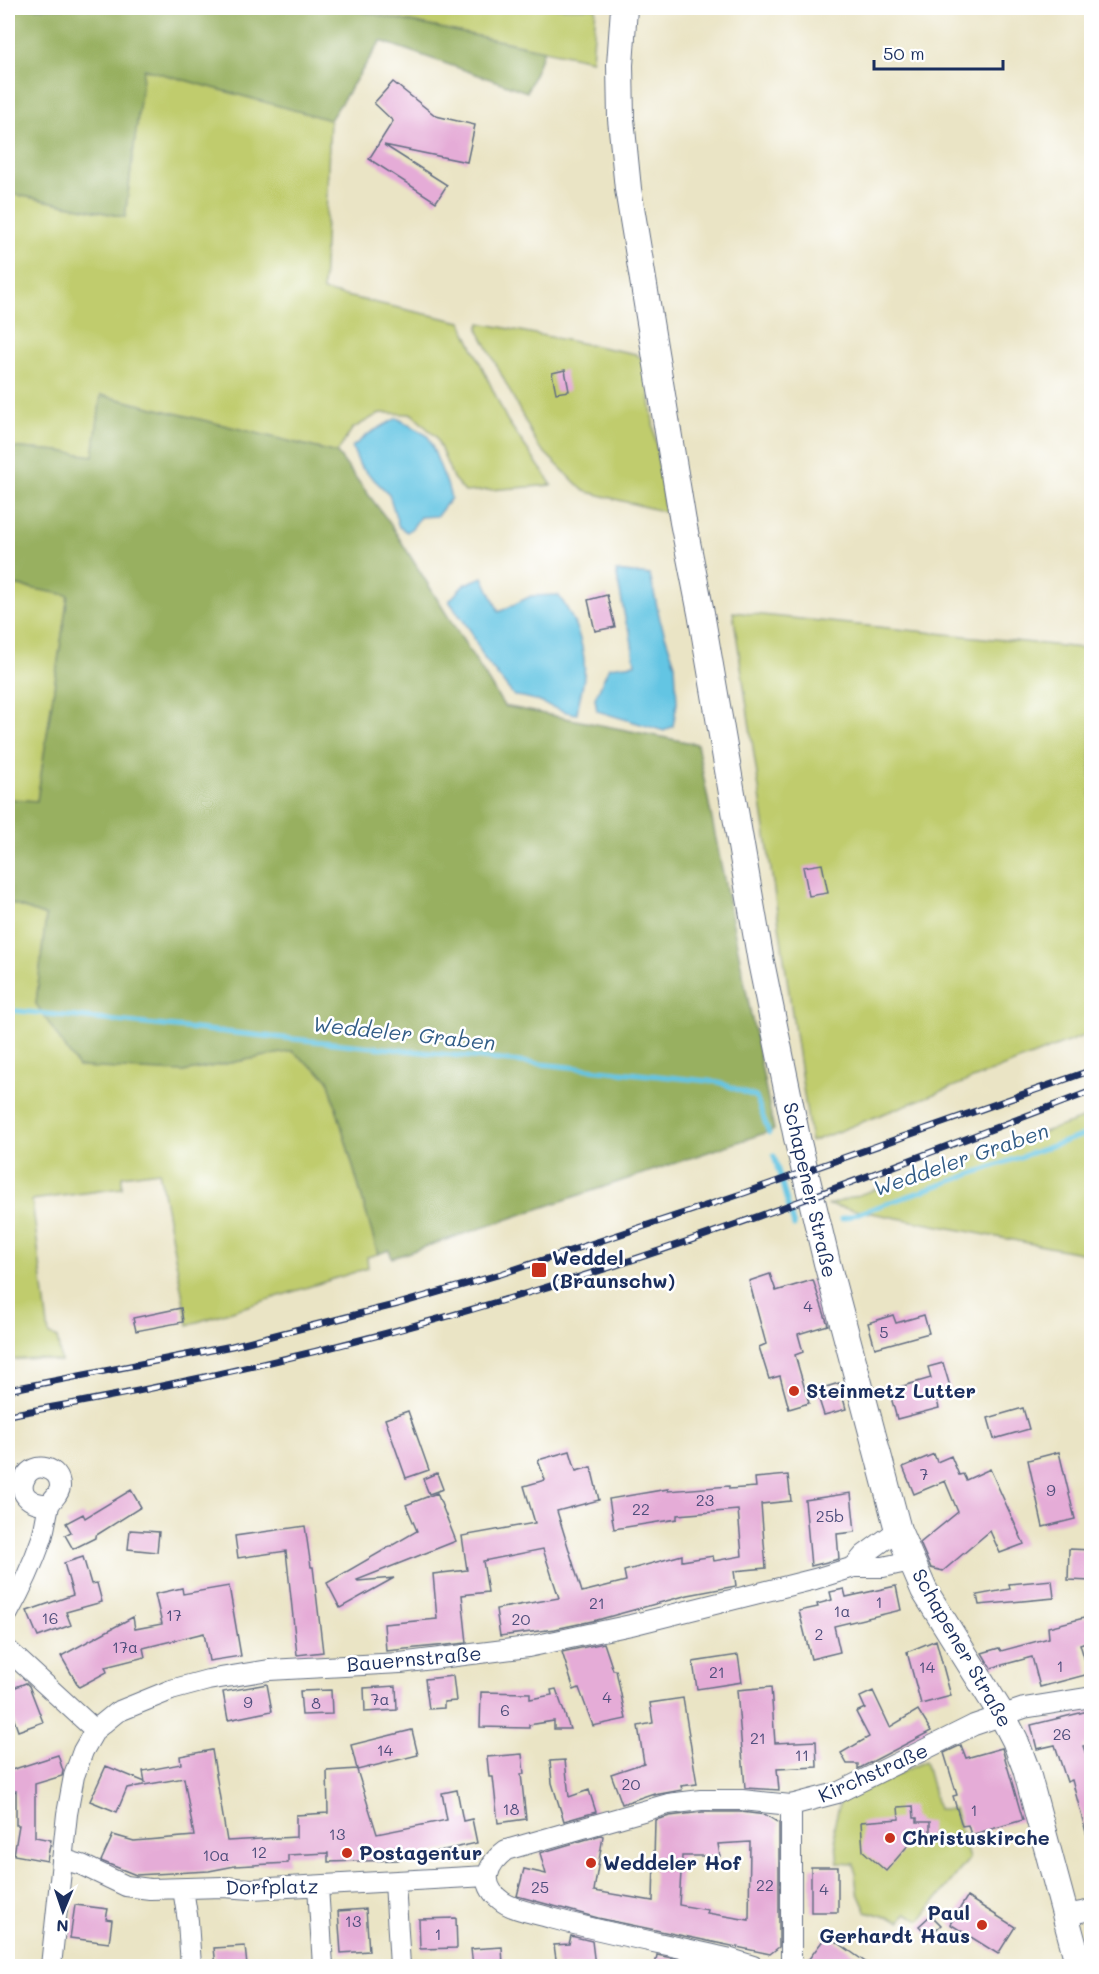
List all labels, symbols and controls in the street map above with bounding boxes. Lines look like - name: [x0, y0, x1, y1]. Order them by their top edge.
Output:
- scale bar: [874, 33, 1003, 71]
- text: 50 m: [883, 41, 925, 65]
- water label: Weddeler Graben: [311, 1009, 497, 1056]
- street label: Schapener Straße: [778, 1100, 844, 1280]
- water label: Weddeler Graben: [869, 1116, 1052, 1201]
- place label: Weddel (Braunschw): [552, 1244, 675, 1293]
- marker: Weddel (Braunschw): [530, 1261, 548, 1279]
- house number: 4: [803, 1295, 813, 1316]
- house number: 5: [879, 1321, 889, 1342]
- place label: Steinmetz Lutter: [806, 1377, 976, 1403]
- marker: Steinmetz Lutter: [787, 1384, 801, 1398]
- house number: 7: [920, 1463, 929, 1484]
- house number: 9: [1046, 1479, 1056, 1500]
- house number: 23: [696, 1489, 714, 1510]
- house number: 22: [632, 1498, 650, 1519]
- house number: 25b: [816, 1505, 844, 1526]
- street label: Schapener Straße: [907, 1563, 1019, 1732]
- house number: 1: [875, 1591, 883, 1612]
- house number: 21: [589, 1592, 605, 1613]
- house number: 1a: [833, 1600, 851, 1621]
- house number: 17: [166, 1604, 182, 1625]
- house number: 16: [42, 1607, 58, 1628]
- house number: 20: [512, 1608, 531, 1629]
- house number: 2: [815, 1623, 823, 1644]
- house number: 17a: [112, 1636, 138, 1657]
- street label: Bauernstraße: [345, 1639, 482, 1677]
- house number: 1: [1056, 1655, 1064, 1676]
- house number: 14: [919, 1656, 936, 1677]
- house number: 21: [709, 1661, 725, 1682]
- house number: 4: [602, 1686, 612, 1707]
- house number: 7a: [371, 1688, 389, 1709]
- house number: 9: [243, 1691, 253, 1712]
- house number: 8: [311, 1692, 321, 1713]
- house number: 6: [500, 1699, 510, 1720]
- house number: 26: [1053, 1723, 1071, 1744]
- house number: 21: [750, 1727, 766, 1748]
- street label: Kirchstraße: [814, 1736, 932, 1808]
- house number: 14: [377, 1739, 394, 1760]
- house number: 11: [795, 1744, 809, 1765]
- house number: 20: [622, 1773, 641, 1794]
- house number: 18: [503, 1798, 520, 1819]
- house number: 1: [970, 1799, 978, 1820]
- house number: 13: [329, 1823, 345, 1844]
- place label: Christuskirche: [902, 1824, 1050, 1850]
- marker: Christuskirche: [883, 1831, 897, 1845]
- place label: Postagentur: [359, 1839, 482, 1865]
- house number: 12: [251, 1841, 267, 1862]
- house number: 10a: [203, 1844, 230, 1865]
- marker: Postagentur: [340, 1846, 354, 1860]
- place label: Weddeler Hof: [603, 1849, 741, 1875]
- marker: Weddeler Hof: [584, 1856, 598, 1870]
- street label: Dorfplatz: [225, 1872, 319, 1900]
- house number: 22: [756, 1874, 774, 1895]
- house number: 25: [531, 1876, 549, 1897]
- house number: 4: [819, 1878, 829, 1899]
- north arrow: [33, 1881, 93, 1941]
- place label: Paul Gerhardt Haus: [819, 1899, 970, 1948]
- house number: 13: [345, 1910, 361, 1931]
- text: N: [56, 1916, 69, 1937]
- marker: Paul Gerhardt Haus: [975, 1918, 989, 1932]
- house number: 1: [434, 1923, 442, 1944]

